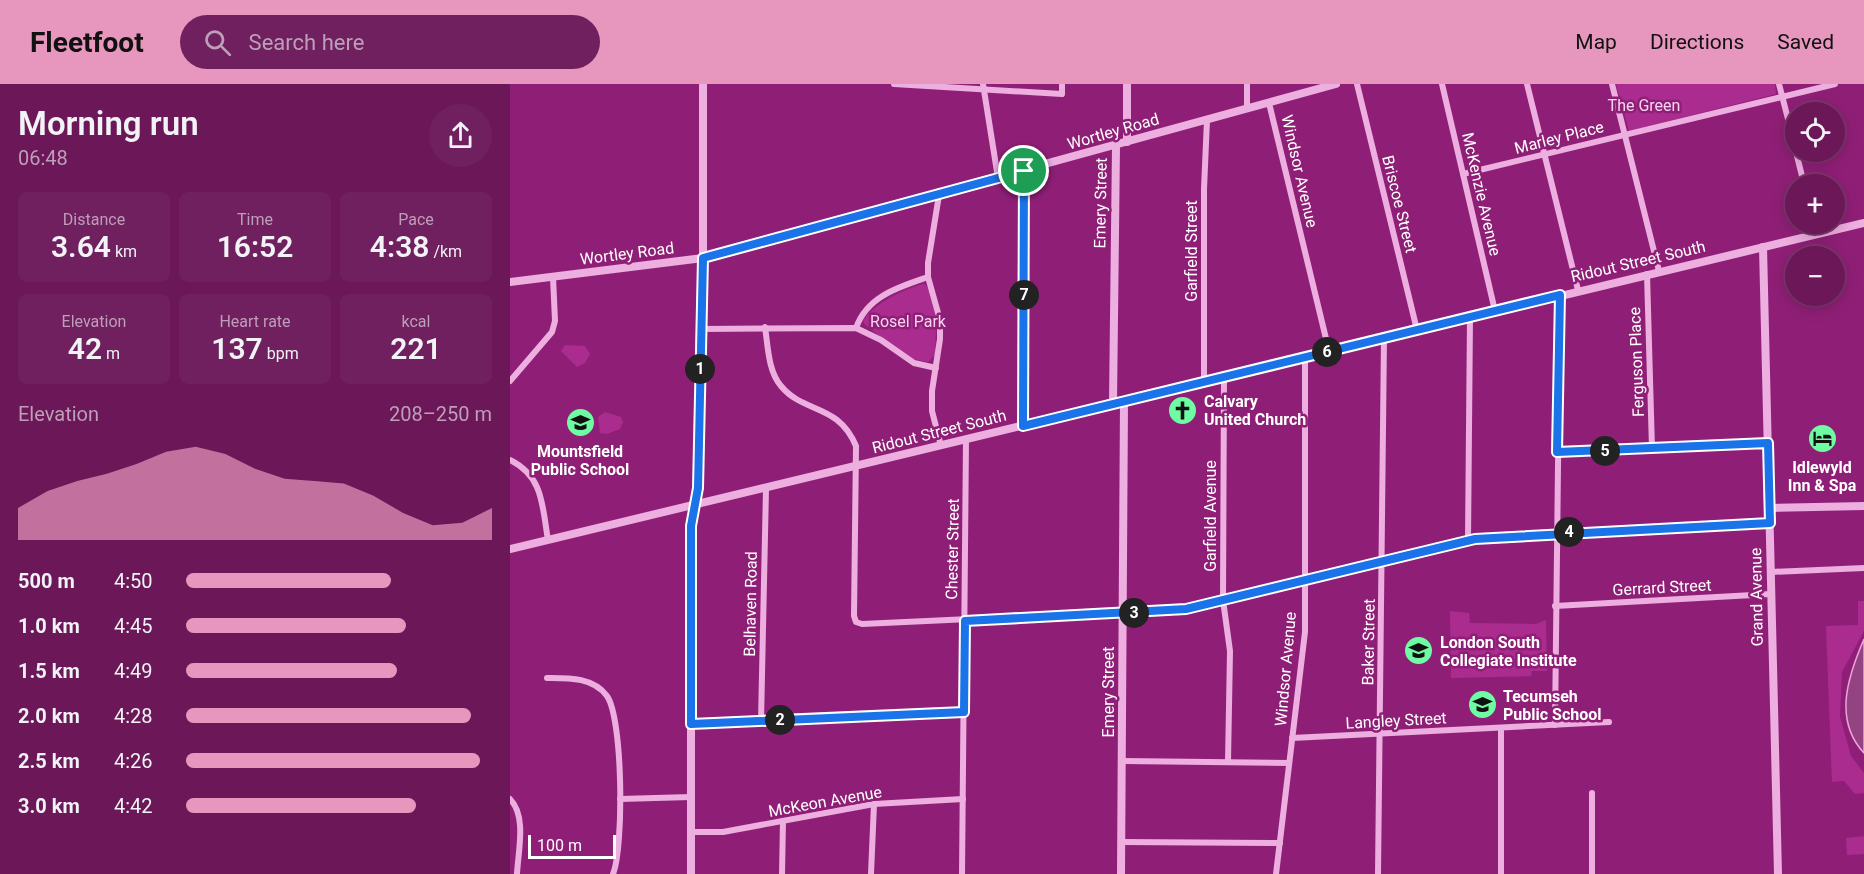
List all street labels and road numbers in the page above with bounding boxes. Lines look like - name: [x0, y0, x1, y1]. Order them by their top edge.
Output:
- street label: Wortley Road: [1065, 109, 1161, 154]
- street label: Windsor Avenue: [1277, 113, 1322, 229]
- street label: Marley Place: [1512, 117, 1606, 158]
- street label: McKenzie Avenue: [1458, 131, 1505, 258]
- street label: Briscoe Street: [1378, 153, 1421, 255]
- street label: Emery Street: [1090, 157, 1111, 249]
- street label: Garfield Street: [1182, 200, 1201, 302]
- street label: Ridout Street South: [1569, 237, 1707, 286]
- street label: Wortley Road: [579, 238, 675, 269]
- street label: Ferguson Place: [1625, 307, 1648, 417]
- street label: Ridout Street South: [870, 406, 1008, 457]
- street label: Garfield Avenue: [1201, 460, 1220, 572]
- street label: Chester Street: [942, 498, 963, 600]
- street label: Grand Avenue: [1746, 547, 1767, 647]
- street label: Belhaven Road: [740, 551, 761, 657]
- street label: Gerrard Street: [1612, 575, 1712, 600]
- street label: Baker Street: [1358, 598, 1379, 686]
- street label: Windsor Avenue: [1271, 611, 1300, 727]
- street label: Emery Street: [1099, 647, 1118, 737]
- street label: Langley Street: [1345, 708, 1447, 733]
- street label: McKeon Avenue: [767, 782, 883, 821]

